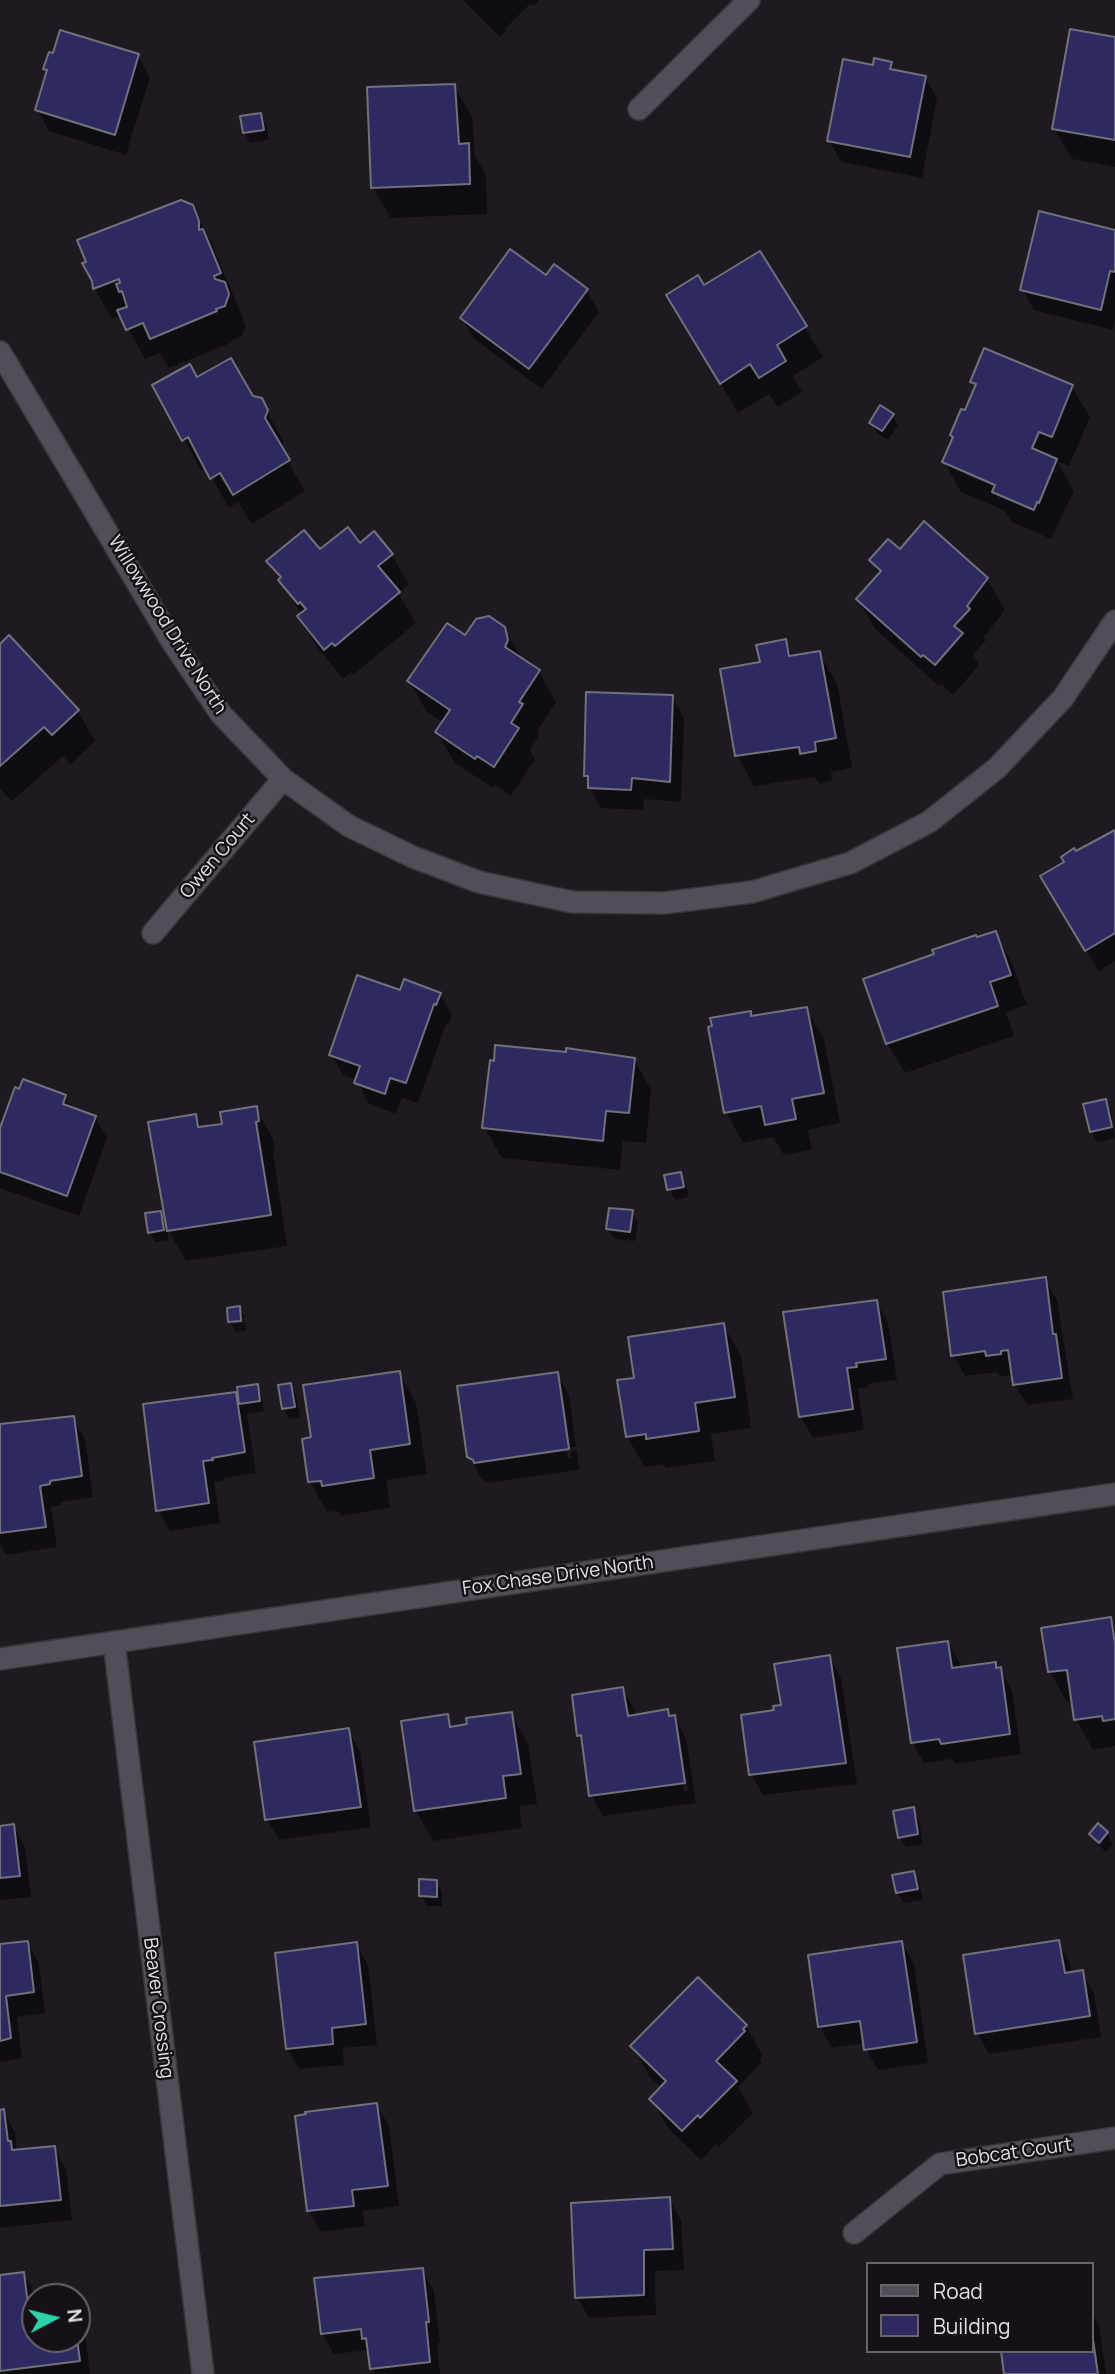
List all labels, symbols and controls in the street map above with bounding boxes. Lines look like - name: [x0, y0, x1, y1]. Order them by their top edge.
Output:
- street label: Willowwood Drive North: [103, 532, 231, 718]
- street label: Owen Court: [176, 809, 260, 903]
- street label: Fox Chase Drive North: [461, 1551, 655, 1601]
- street label: Beaver Crossing: [138, 1936, 178, 2080]
- street label: Bobcat Court: [954, 2134, 1074, 2172]
- legend: [866, 2262, 1094, 2353]
- text: Road: [933, 2277, 983, 2305]
- north arrow: [21, 2283, 91, 2353]
- text: N: [61, 2307, 89, 2324]
- text: Building: [933, 2312, 1010, 2340]

